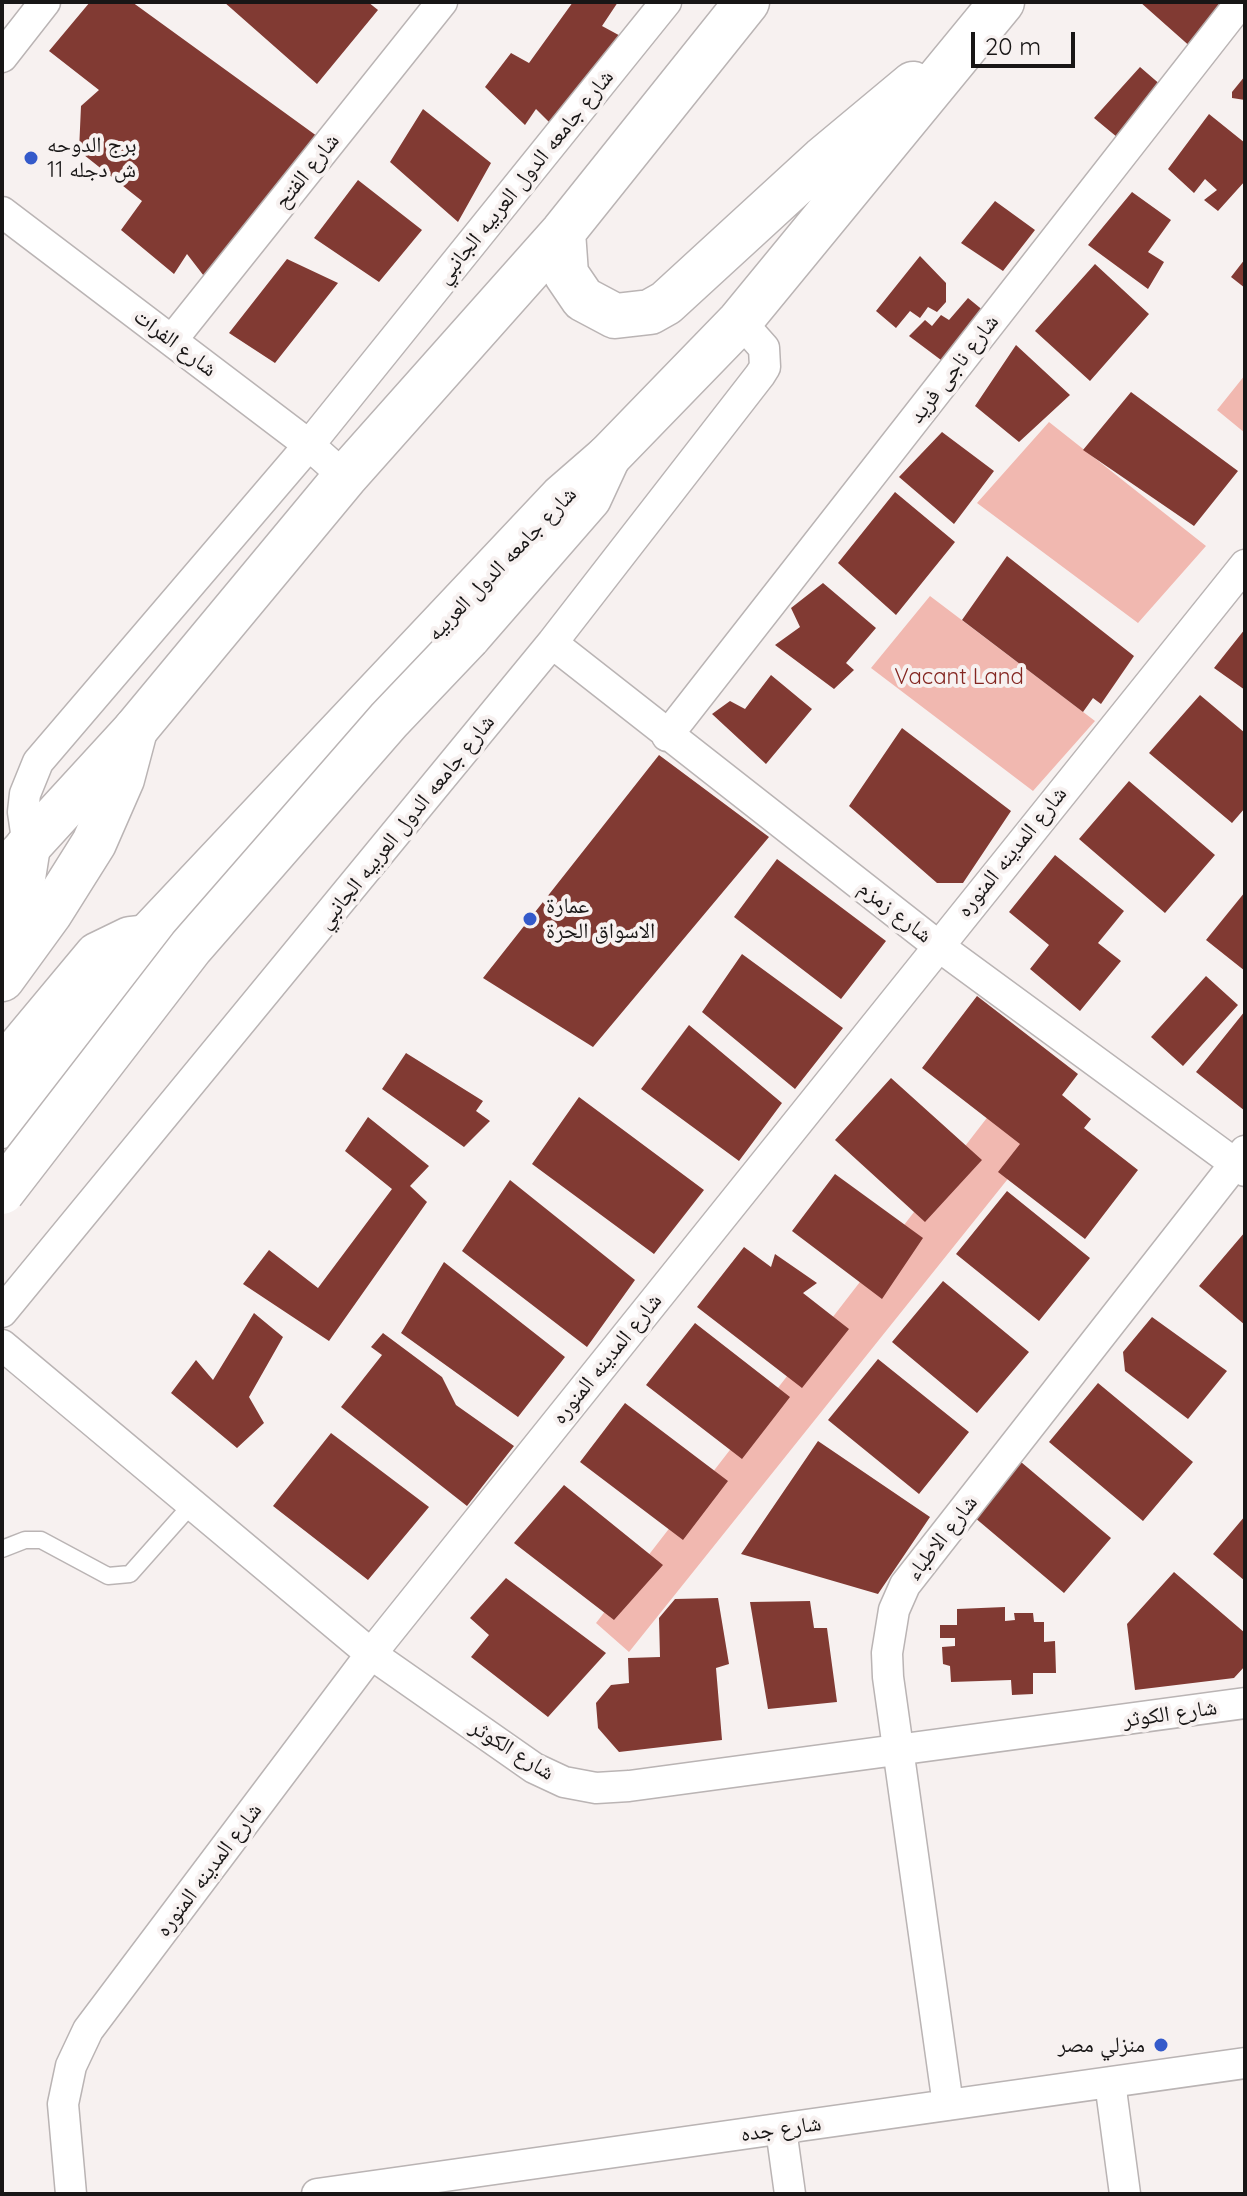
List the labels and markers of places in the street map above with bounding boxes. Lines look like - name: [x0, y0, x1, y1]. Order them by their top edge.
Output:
- place label: برج الدوحه 11 ش دجله: [47, 132, 136, 184]
- marker: برج الدوحه 11 ش دجله: [22, 149, 40, 167]
- place label: عمارة الاسواق الحرة: [546, 893, 655, 944]
- marker: عمارة الاسواق الحرة: [521, 910, 539, 928]
- place label: منزلي مصر: [1058, 2032, 1145, 2058]
- marker: منزلي مصر: [1152, 2036, 1170, 2054]

